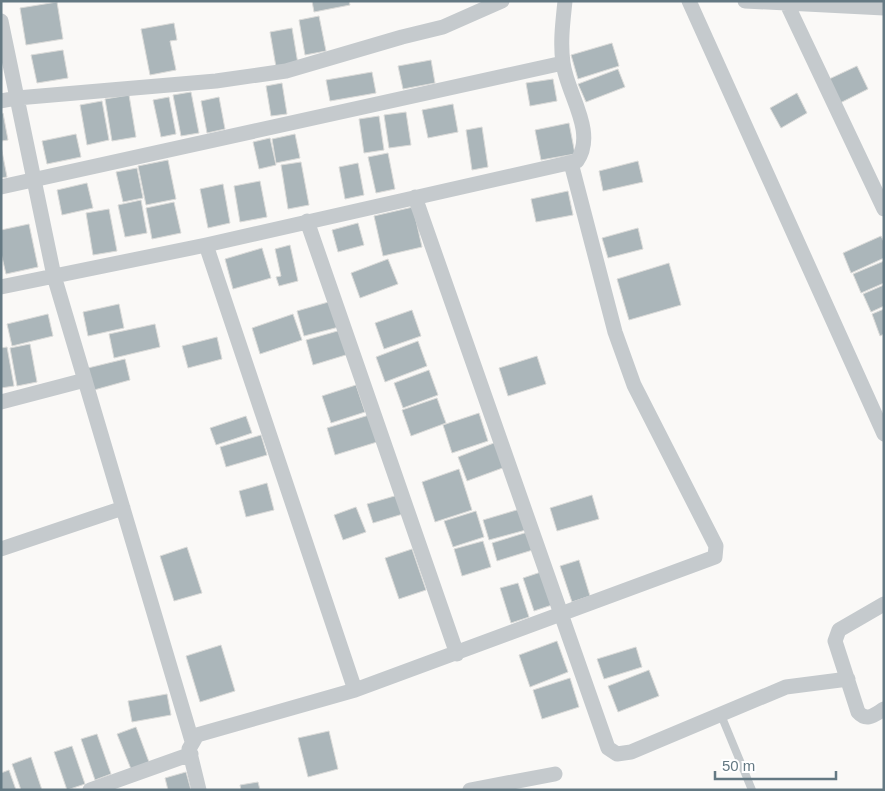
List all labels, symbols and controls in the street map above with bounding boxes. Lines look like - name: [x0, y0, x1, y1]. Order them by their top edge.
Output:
- scale bar: [715, 748, 836, 780]
- text: 50 m: [722, 757, 755, 774]

